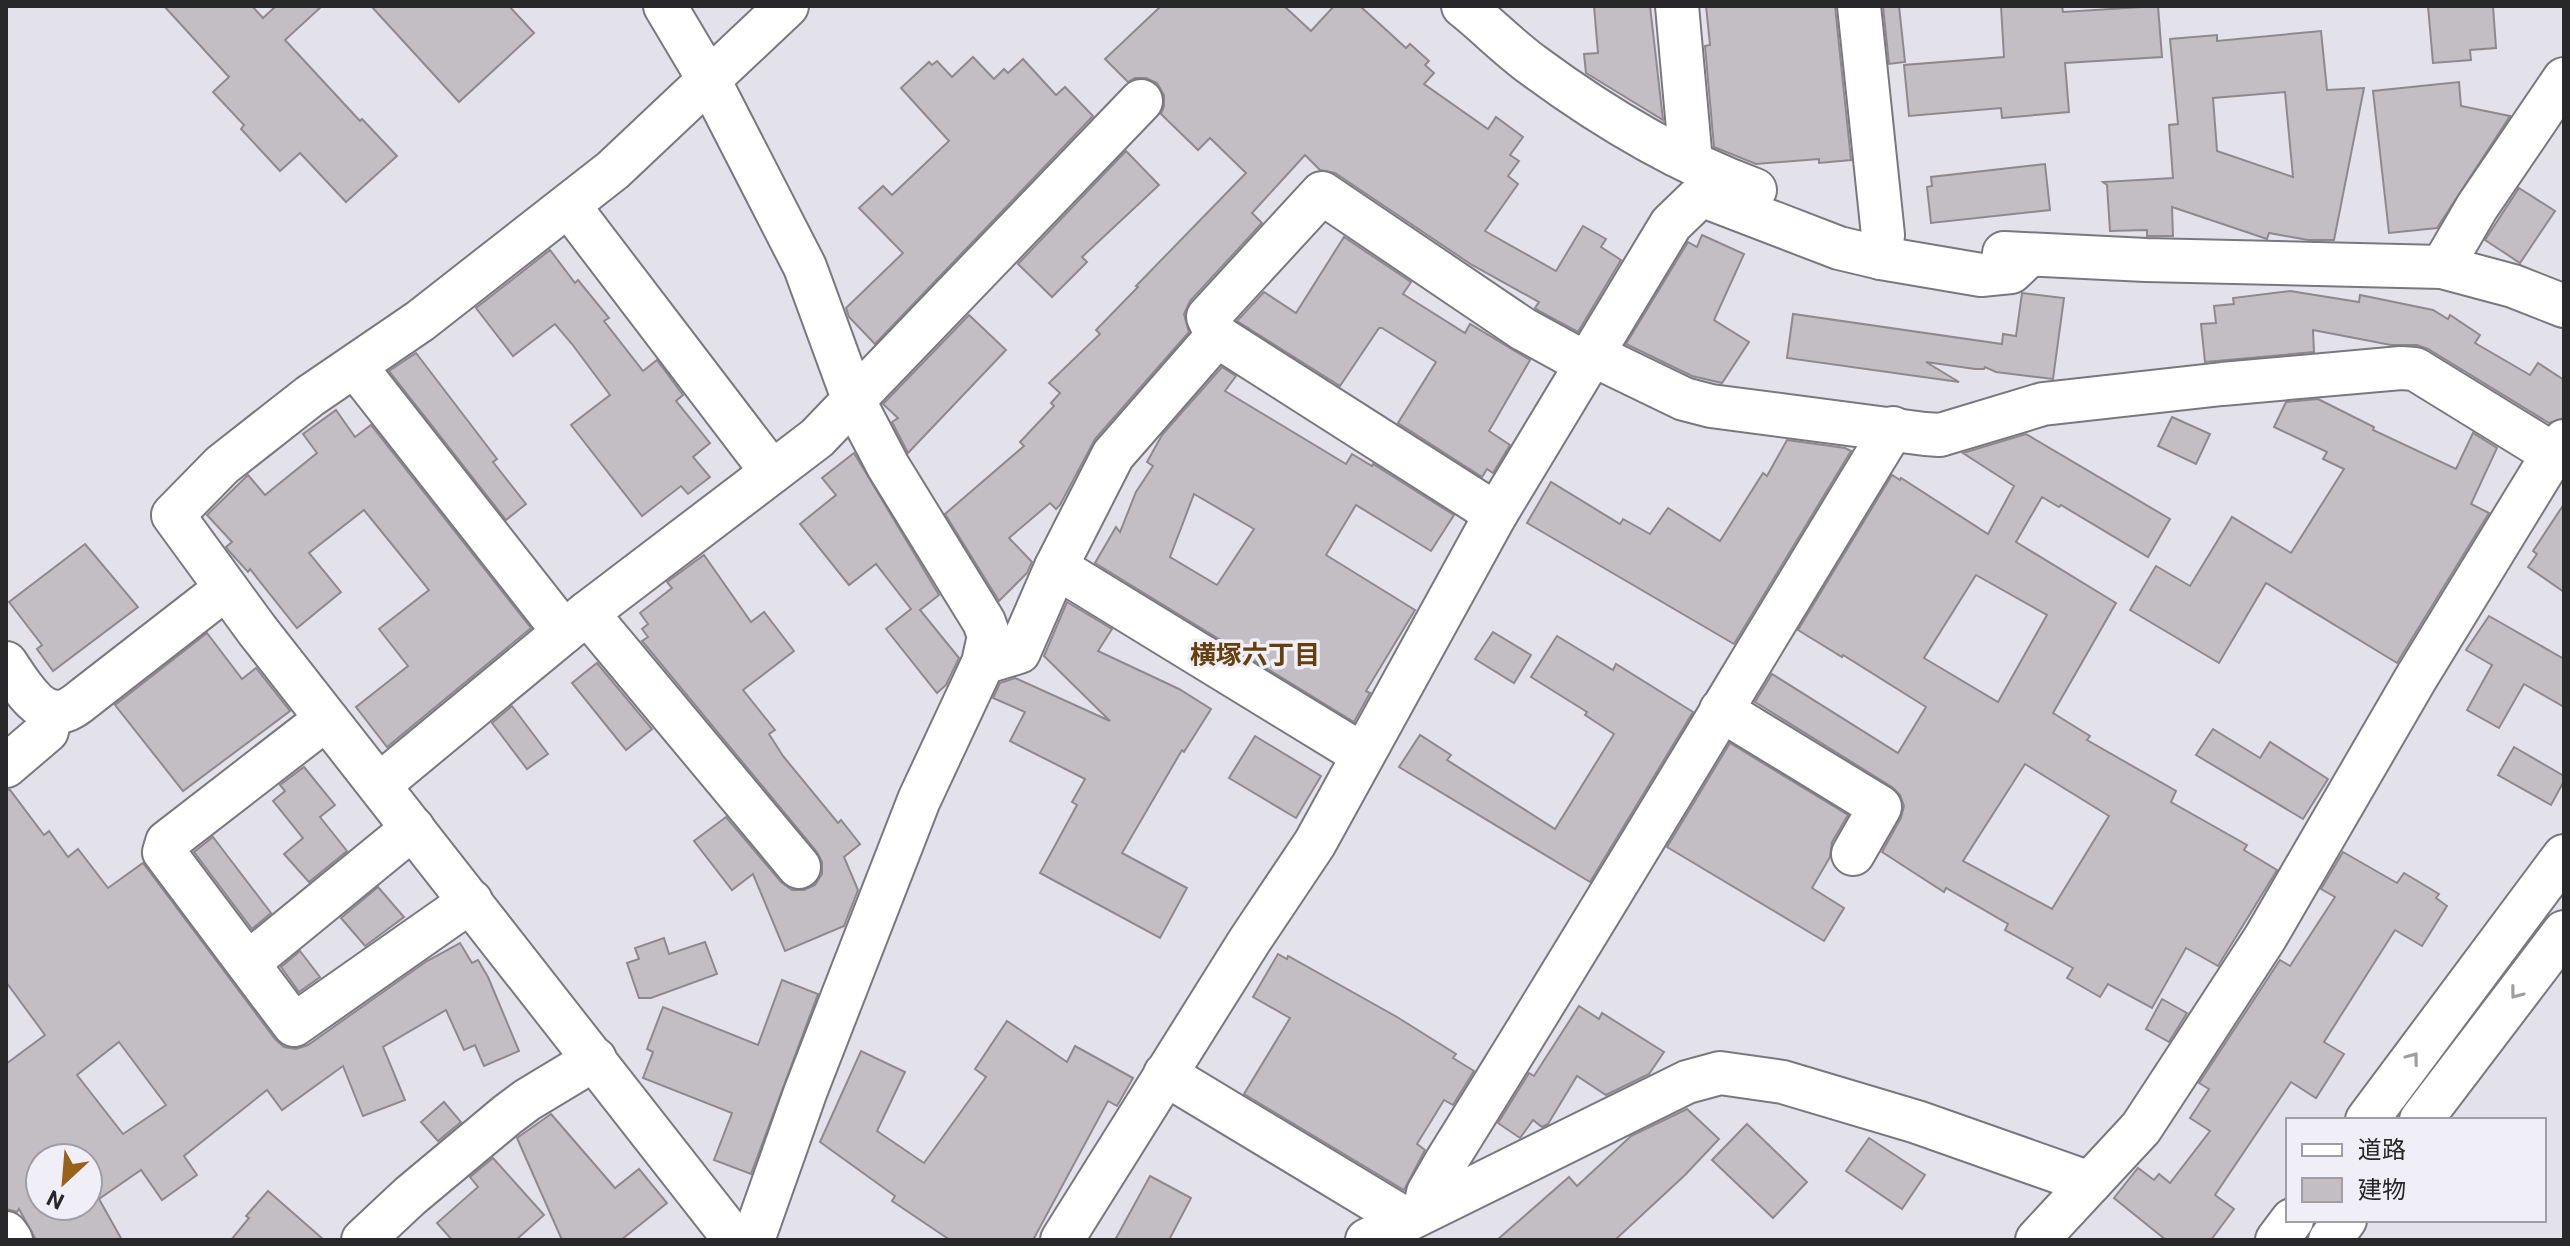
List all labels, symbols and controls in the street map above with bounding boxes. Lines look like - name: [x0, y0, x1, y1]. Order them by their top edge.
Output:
- district label: 横塚六丁目: [1190, 640, 1320, 670]
- one-way arrow: [2512, 985, 2526, 999]
- one-way arrow: [2404, 1052, 2418, 1066]
- legend: [2286, 1118, 2546, 1222]
- text: 道路: [2358, 1136, 2406, 1164]
- north arrow: [24, 1142, 104, 1222]
- text: 建物: [2358, 1176, 2406, 1204]
- text: N: [43, 1185, 68, 1214]

